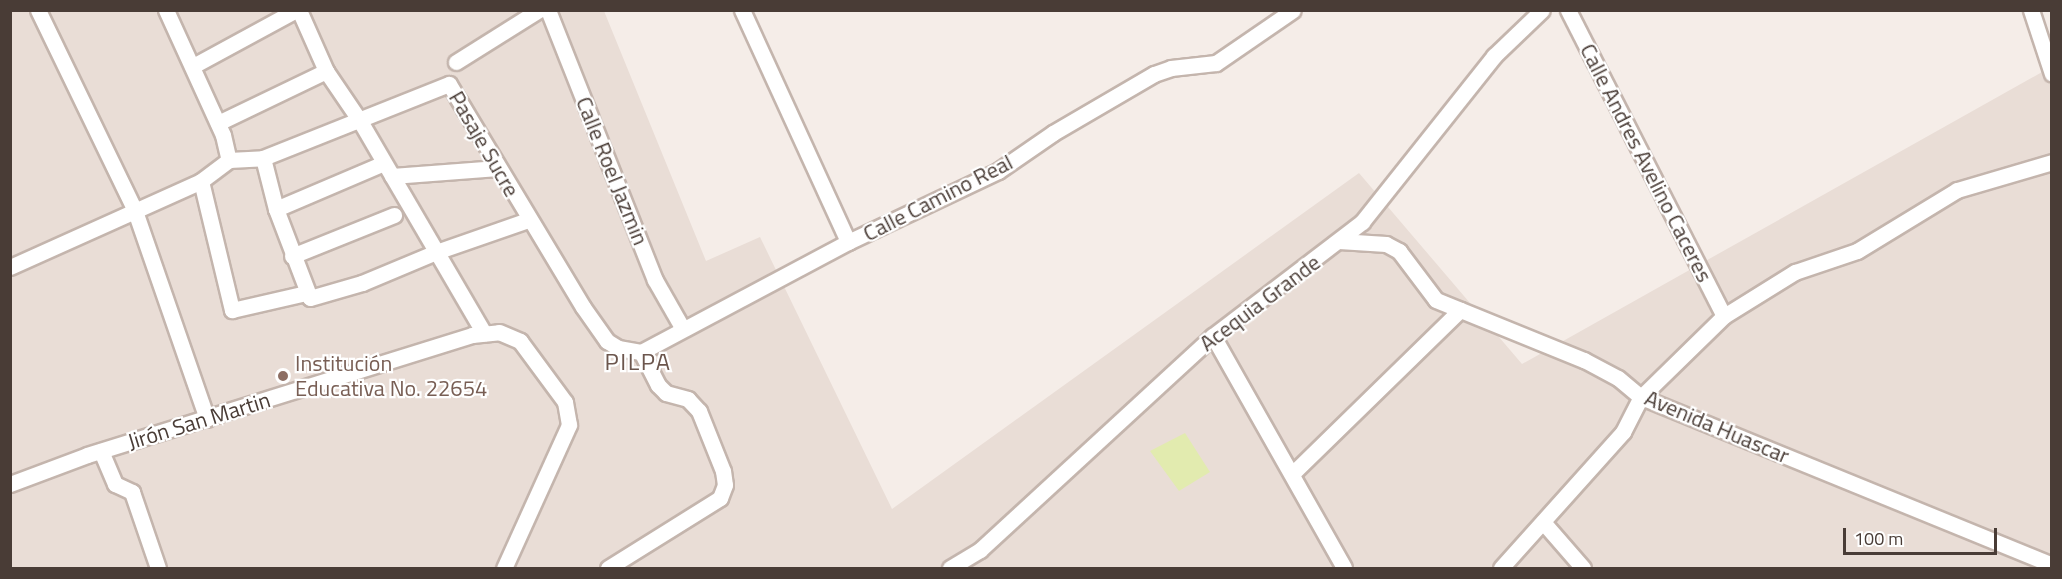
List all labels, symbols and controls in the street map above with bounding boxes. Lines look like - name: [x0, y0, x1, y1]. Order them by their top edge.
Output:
- street label: Calle Andres Avelino Caceres: [1574, 39, 1718, 287]
- street label: Pasaje Sucre: [443, 86, 525, 202]
- street label: Calle Roel Jazmin: [570, 93, 654, 249]
- street label: Calle Camino Real: [859, 149, 1017, 247]
- street label: Acequia Grande: [1194, 249, 1326, 357]
- district label: PILPA: [605, 348, 671, 376]
- place label: Institución Educativa No. 22654: [295, 350, 487, 402]
- marker: Institución Educativa No. 22654: [276, 369, 290, 383]
- street label: Avenida Huascar: [1641, 385, 1793, 469]
- street label: Jirón San Martin: [124, 387, 274, 455]
- scale bar: [1846, 516, 2000, 554]
- text: 100 m: [1854, 525, 1903, 552]

